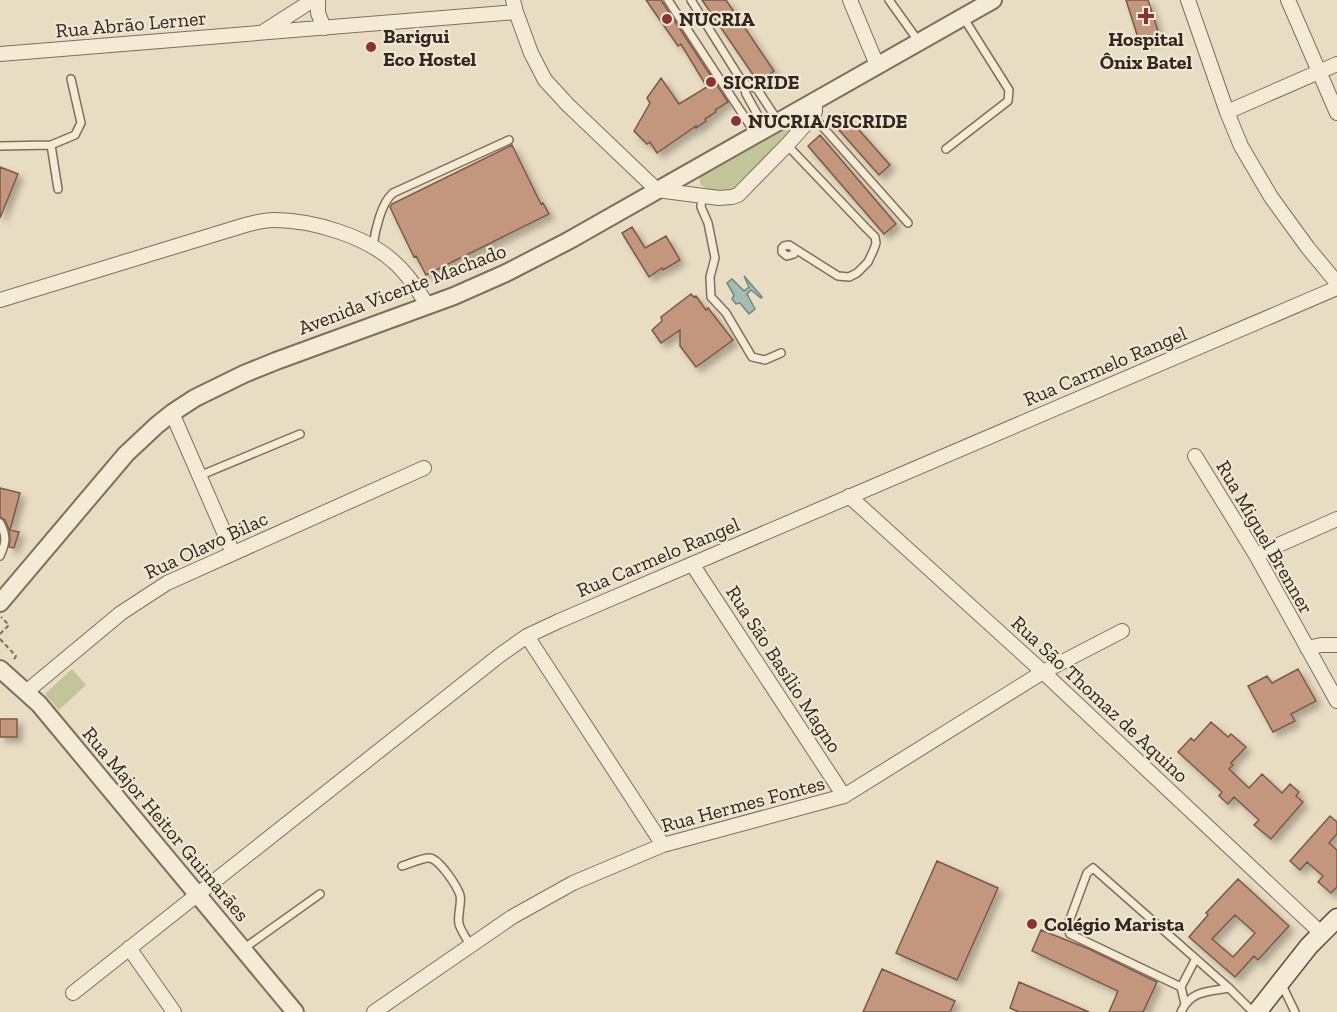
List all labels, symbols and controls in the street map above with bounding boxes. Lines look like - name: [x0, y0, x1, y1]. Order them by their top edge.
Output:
- street label: Rua Abrão Lerner: [54, 5, 208, 43]
- place label: NUCRIA: [679, 7, 755, 31]
- marker: Hospital Ônix Batel: [1137, 7, 1155, 25]
- marker: NUCRIA: [660, 12, 674, 26]
- place label: Barigui Eco Hostel: [383, 24, 477, 71]
- place label: Hospital Ônix Batel: [1100, 27, 1193, 74]
- marker: Barigui Eco Hostel: [364, 40, 378, 54]
- place label: SICRIDE: [723, 70, 799, 94]
- marker: SICRIDE: [704, 75, 718, 89]
- place label: NUCRIA/SICRIDE: [748, 109, 907, 133]
- marker: NUCRIA/SICRIDE: [729, 114, 743, 128]
- street label: Avenida Vicente Machado: [295, 238, 509, 340]
- street label: Rua Carmelo Rangel: [1020, 321, 1190, 411]
- street label: Rua Miguel Brenner: [1211, 456, 1319, 618]
- street label: Rua Olavo Bilac: [141, 506, 271, 584]
- street label: Rua Carmelo Rangel: [573, 512, 743, 602]
- street label: Rua São Basílio Magno: [721, 581, 847, 757]
- street label: Rua São Thomaz de Aquino: [1006, 611, 1194, 787]
- street label: Rua Major Heitor Guimarães: [78, 722, 254, 926]
- street label: Rua Hermes Fontes: [659, 771, 827, 837]
- place label: Colégio Marista: [1044, 912, 1184, 936]
- marker: Colégio Marista: [1025, 917, 1039, 931]

